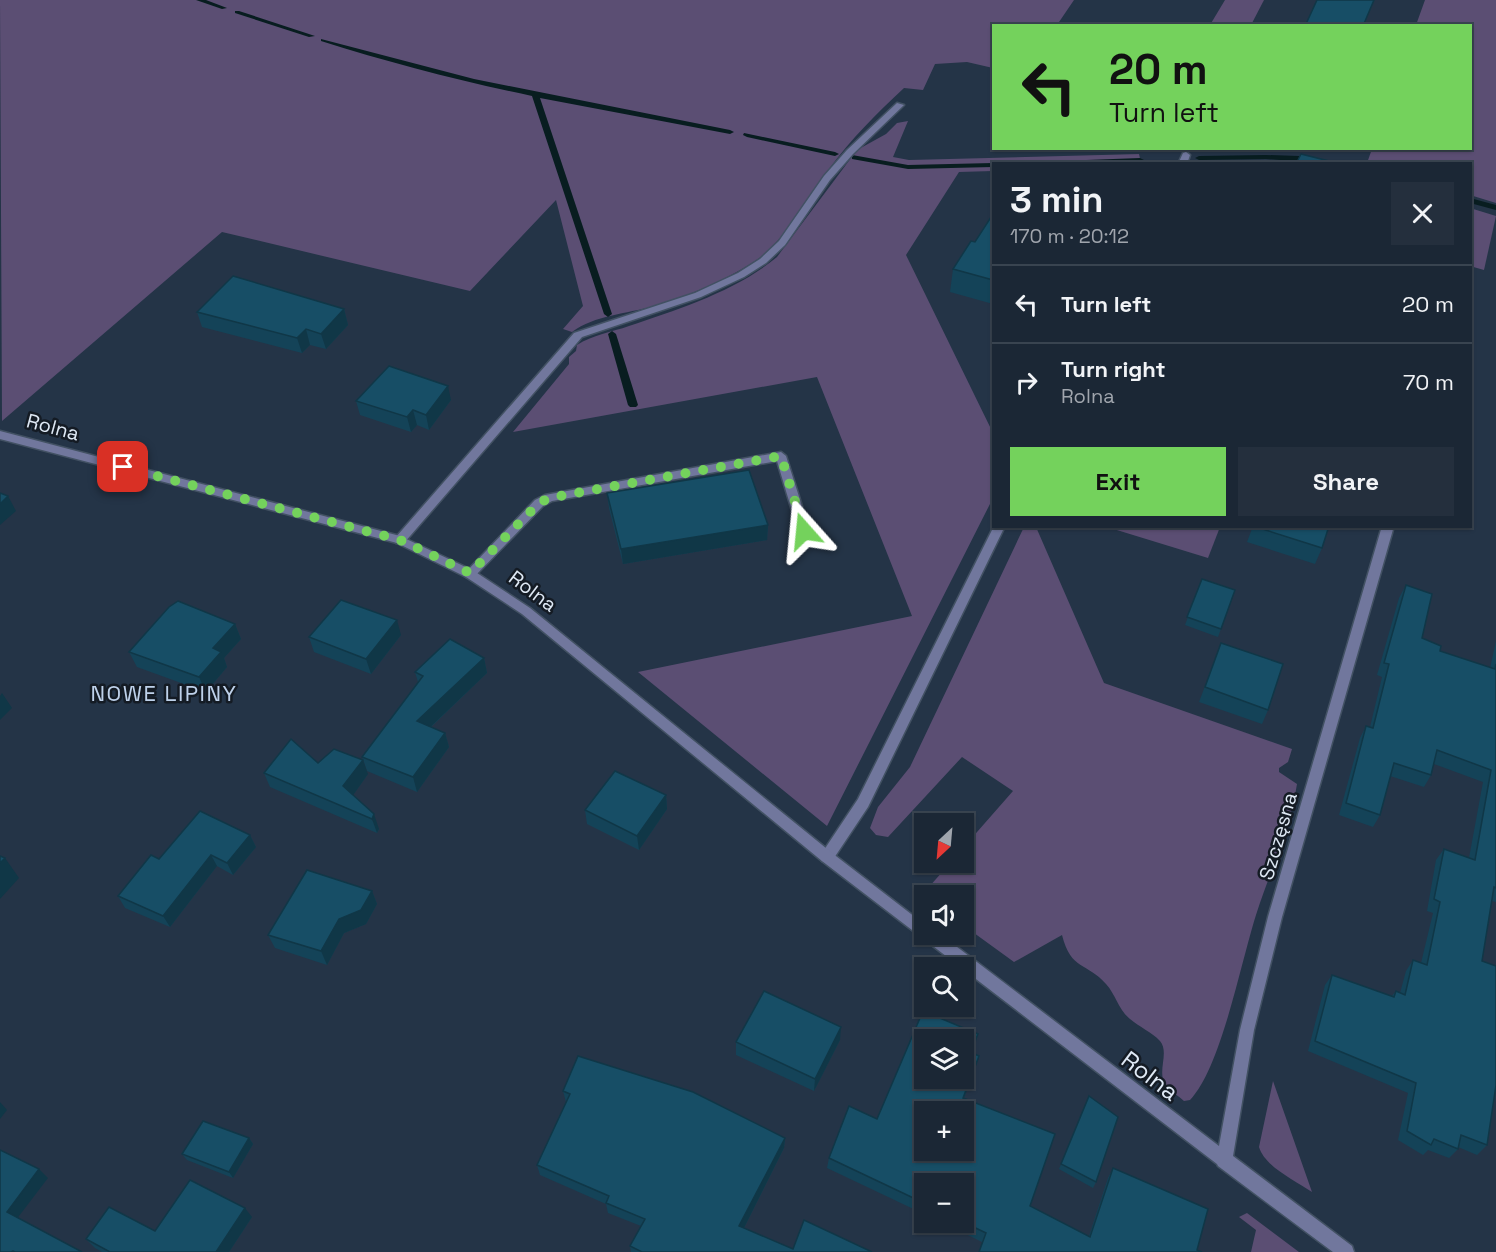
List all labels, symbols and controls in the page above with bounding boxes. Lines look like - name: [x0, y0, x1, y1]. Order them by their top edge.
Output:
- text: 20 m: [1109, 43, 1208, 96]
- icon: left: [1010, 48, 1088, 126]
- text: Turn left: [1109, 95, 1219, 130]
- text: 3 min: [1010, 177, 1104, 223]
- button: close: [1391, 182, 1454, 245]
- text: 170 m · 20:12: [1010, 223, 1129, 249]
- icon: left: [1010, 288, 1043, 321]
- text: Turn left: [1061, 290, 1151, 318]
- text: 20 m: [1402, 290, 1454, 318]
- text: Turn right: [1061, 355, 1166, 383]
- icon: right: [1010, 366, 1043, 399]
- text: 70 m: [1403, 368, 1454, 396]
- text: Rolna: [1061, 383, 1115, 409]
- street label: Rolna: [24, 408, 82, 446]
- pin: [97, 441, 148, 492]
- button: Exit: [1010, 447, 1226, 516]
- button: Share: [1238, 447, 1454, 516]
- icon: arrive: [106, 450, 139, 483]
- position arrow: [772, 499, 836, 563]
- street label: Rolna: [504, 564, 562, 618]
- district label: NOWE LIPINY: [91, 679, 237, 707]
- street label: Szczęsna: [1253, 789, 1303, 883]
- north arrow: [914, 813, 974, 873]
- map controls: [914, 813, 974, 1233]
- button: sound: [914, 885, 974, 945]
- button: search: [914, 957, 974, 1017]
- button: layers: [914, 1029, 974, 1089]
- street label: Rolna: [1115, 1044, 1185, 1107]
- button: +: [914, 1101, 974, 1161]
- button: −: [914, 1173, 974, 1233]

